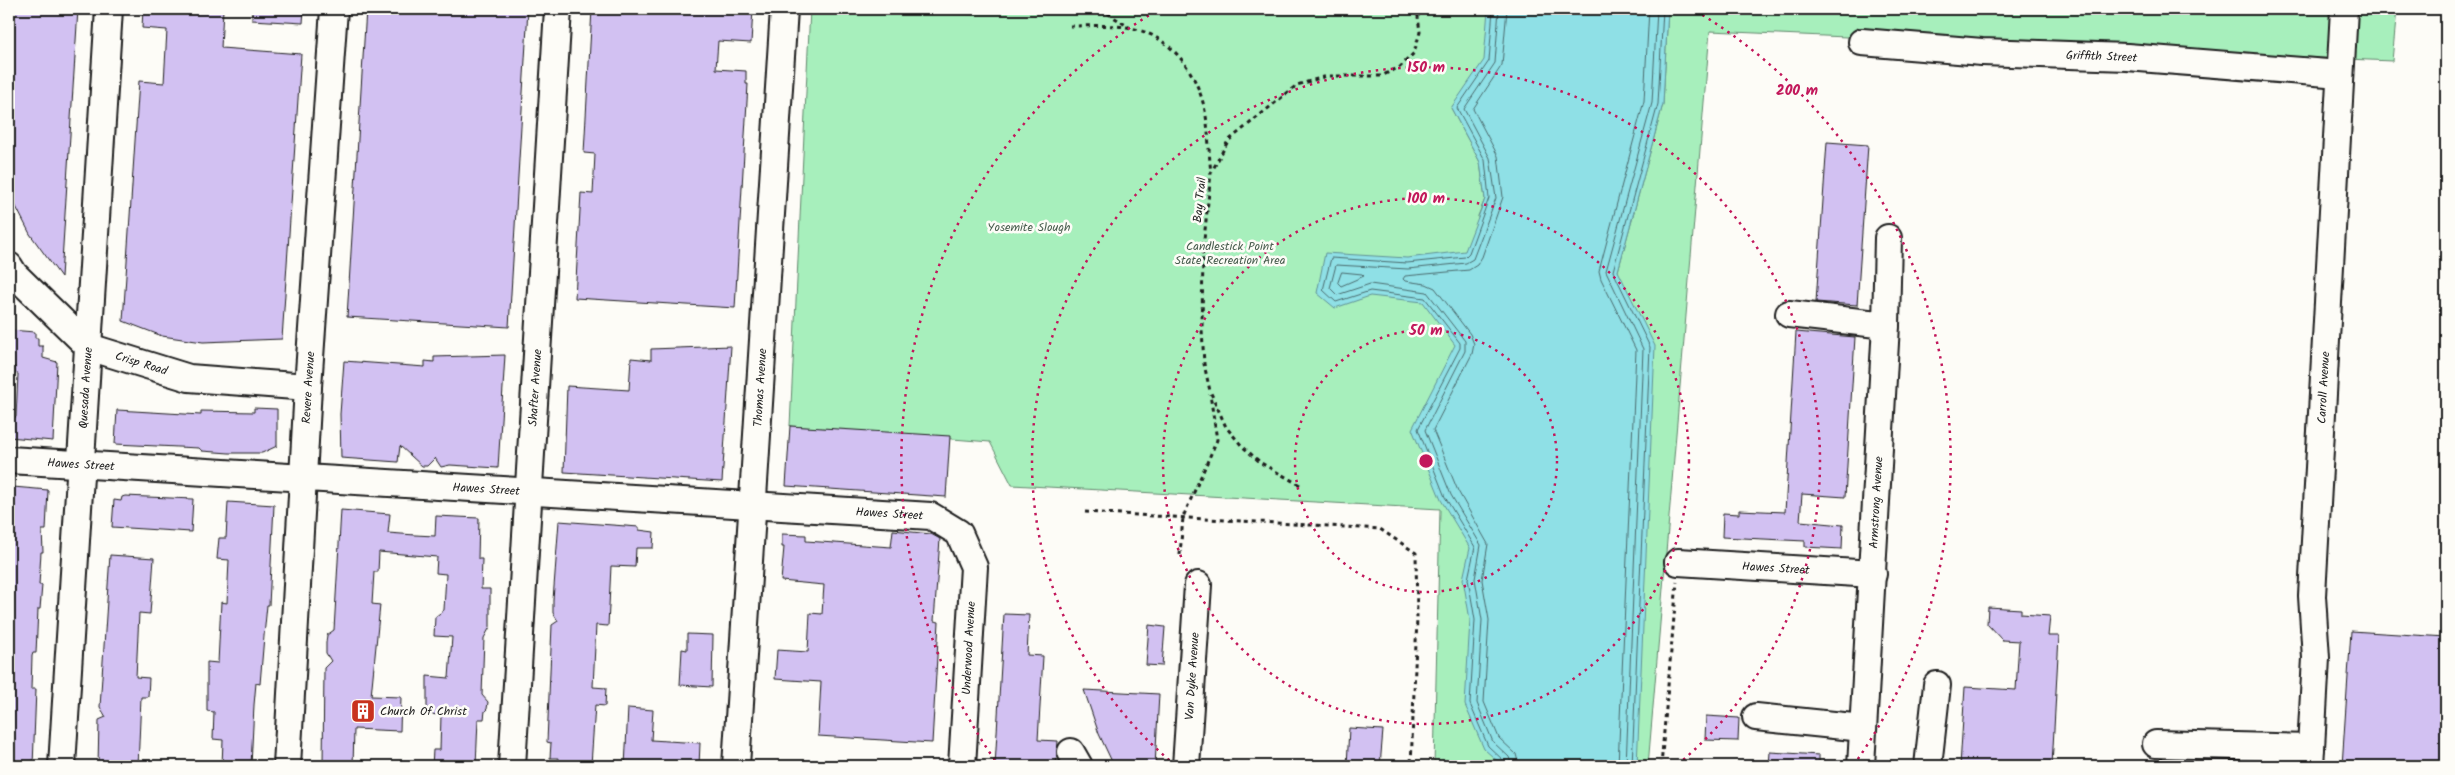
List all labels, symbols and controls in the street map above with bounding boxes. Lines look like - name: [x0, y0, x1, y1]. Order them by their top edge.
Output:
- street label: Griffith Street: [2065, 45, 2138, 67]
- text: 150 m: [1407, 56, 1445, 80]
- text: 200 m: [1776, 79, 1818, 103]
- street label: Bay Trail: [1188, 176, 1212, 224]
- text: 100 m: [1407, 187, 1445, 211]
- park label: Yosemite Slough: [988, 218, 1070, 237]
- park label: Candlestick Point State Recreation Area: [1175, 237, 1286, 270]
- text: 50 m: [1408, 319, 1443, 343]
- street label: Quesada Avenue: [73, 346, 98, 429]
- street label: Crisp Road: [113, 346, 171, 381]
- street label: Thomas Avenue: [748, 347, 772, 428]
- street label: Shafter Avenue: [523, 348, 547, 427]
- street label: Revere Avenue: [296, 350, 320, 424]
- street label: Carroll Avenue: [2312, 350, 2335, 424]
- centre of rings: [1417, 452, 1435, 470]
- street label: Hawes Street: [47, 453, 116, 476]
- street label: Armstrong Avenue: [1864, 455, 1888, 549]
- street label: Hawes Street: [452, 477, 521, 501]
- street label: Hawes Street: [855, 502, 924, 525]
- street label: Hawes Street: [1741, 556, 1810, 580]
- street label: Underwood Avenue: [957, 600, 981, 695]
- street label: Van Dyke Avenue: [1180, 631, 1204, 721]
- building icon: Church Of Christ: [350, 698, 376, 724]
- place label: Church Of Christ: [380, 702, 467, 721]

